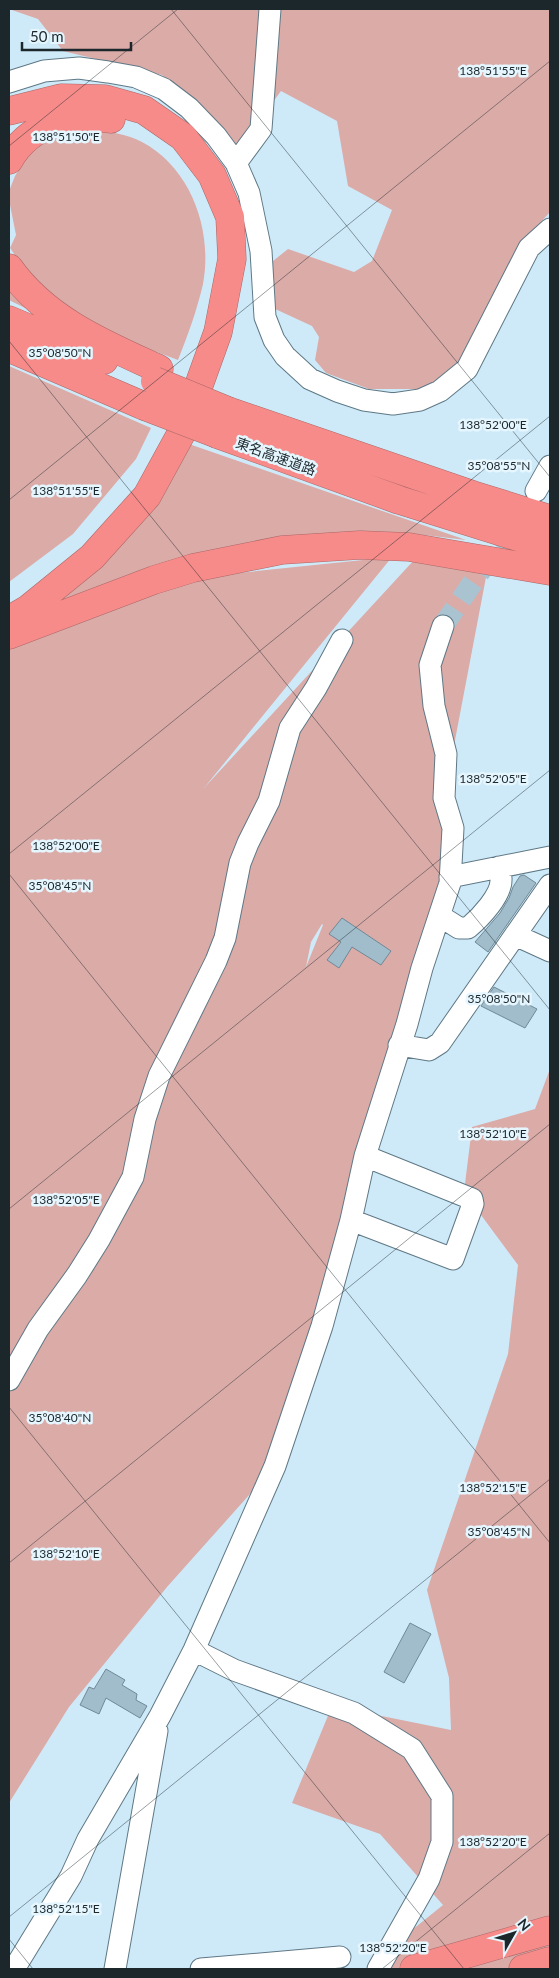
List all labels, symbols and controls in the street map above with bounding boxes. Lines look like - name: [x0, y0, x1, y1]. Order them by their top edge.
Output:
- scale bar: [22, 20, 131, 52]
- text: 50 m: [30, 27, 64, 45]
- text: 138°51'55"E: [459, 63, 527, 78]
- text: 138°51'50"E: [32, 129, 100, 144]
- text: 35°08'50"N: [29, 345, 91, 360]
- text: 138°52'00"E: [459, 417, 527, 432]
- street label: 東名高速道路: [234, 434, 318, 478]
- text: 35°08'55"N: [468, 458, 530, 473]
- text: 138°51'55"E: [32, 483, 100, 498]
- text: 138°52'05"E: [459, 771, 527, 786]
- text: 138°52'00"E: [32, 838, 100, 853]
- text: 35°08'45"N: [29, 878, 91, 893]
- text: 35°08'50"N: [468, 991, 530, 1006]
- text: 138°52'10"E: [459, 1126, 527, 1141]
- text: 138°52'05"E: [32, 1192, 100, 1207]
- text: 35°08'40"N: [29, 1410, 91, 1425]
- text: 138°52'15"E: [459, 1480, 527, 1495]
- text: 35°08'45"N: [468, 1524, 530, 1539]
- text: 138°52'10"E: [32, 1546, 100, 1561]
- text: 138°52'20"E: [459, 1834, 527, 1849]
- text: 138°52'15"E: [32, 1901, 100, 1916]
- north arrow: [489, 1908, 539, 1958]
- text: N: [514, 1915, 534, 1934]
- text: 138°52'20"E: [359, 1940, 427, 1955]

